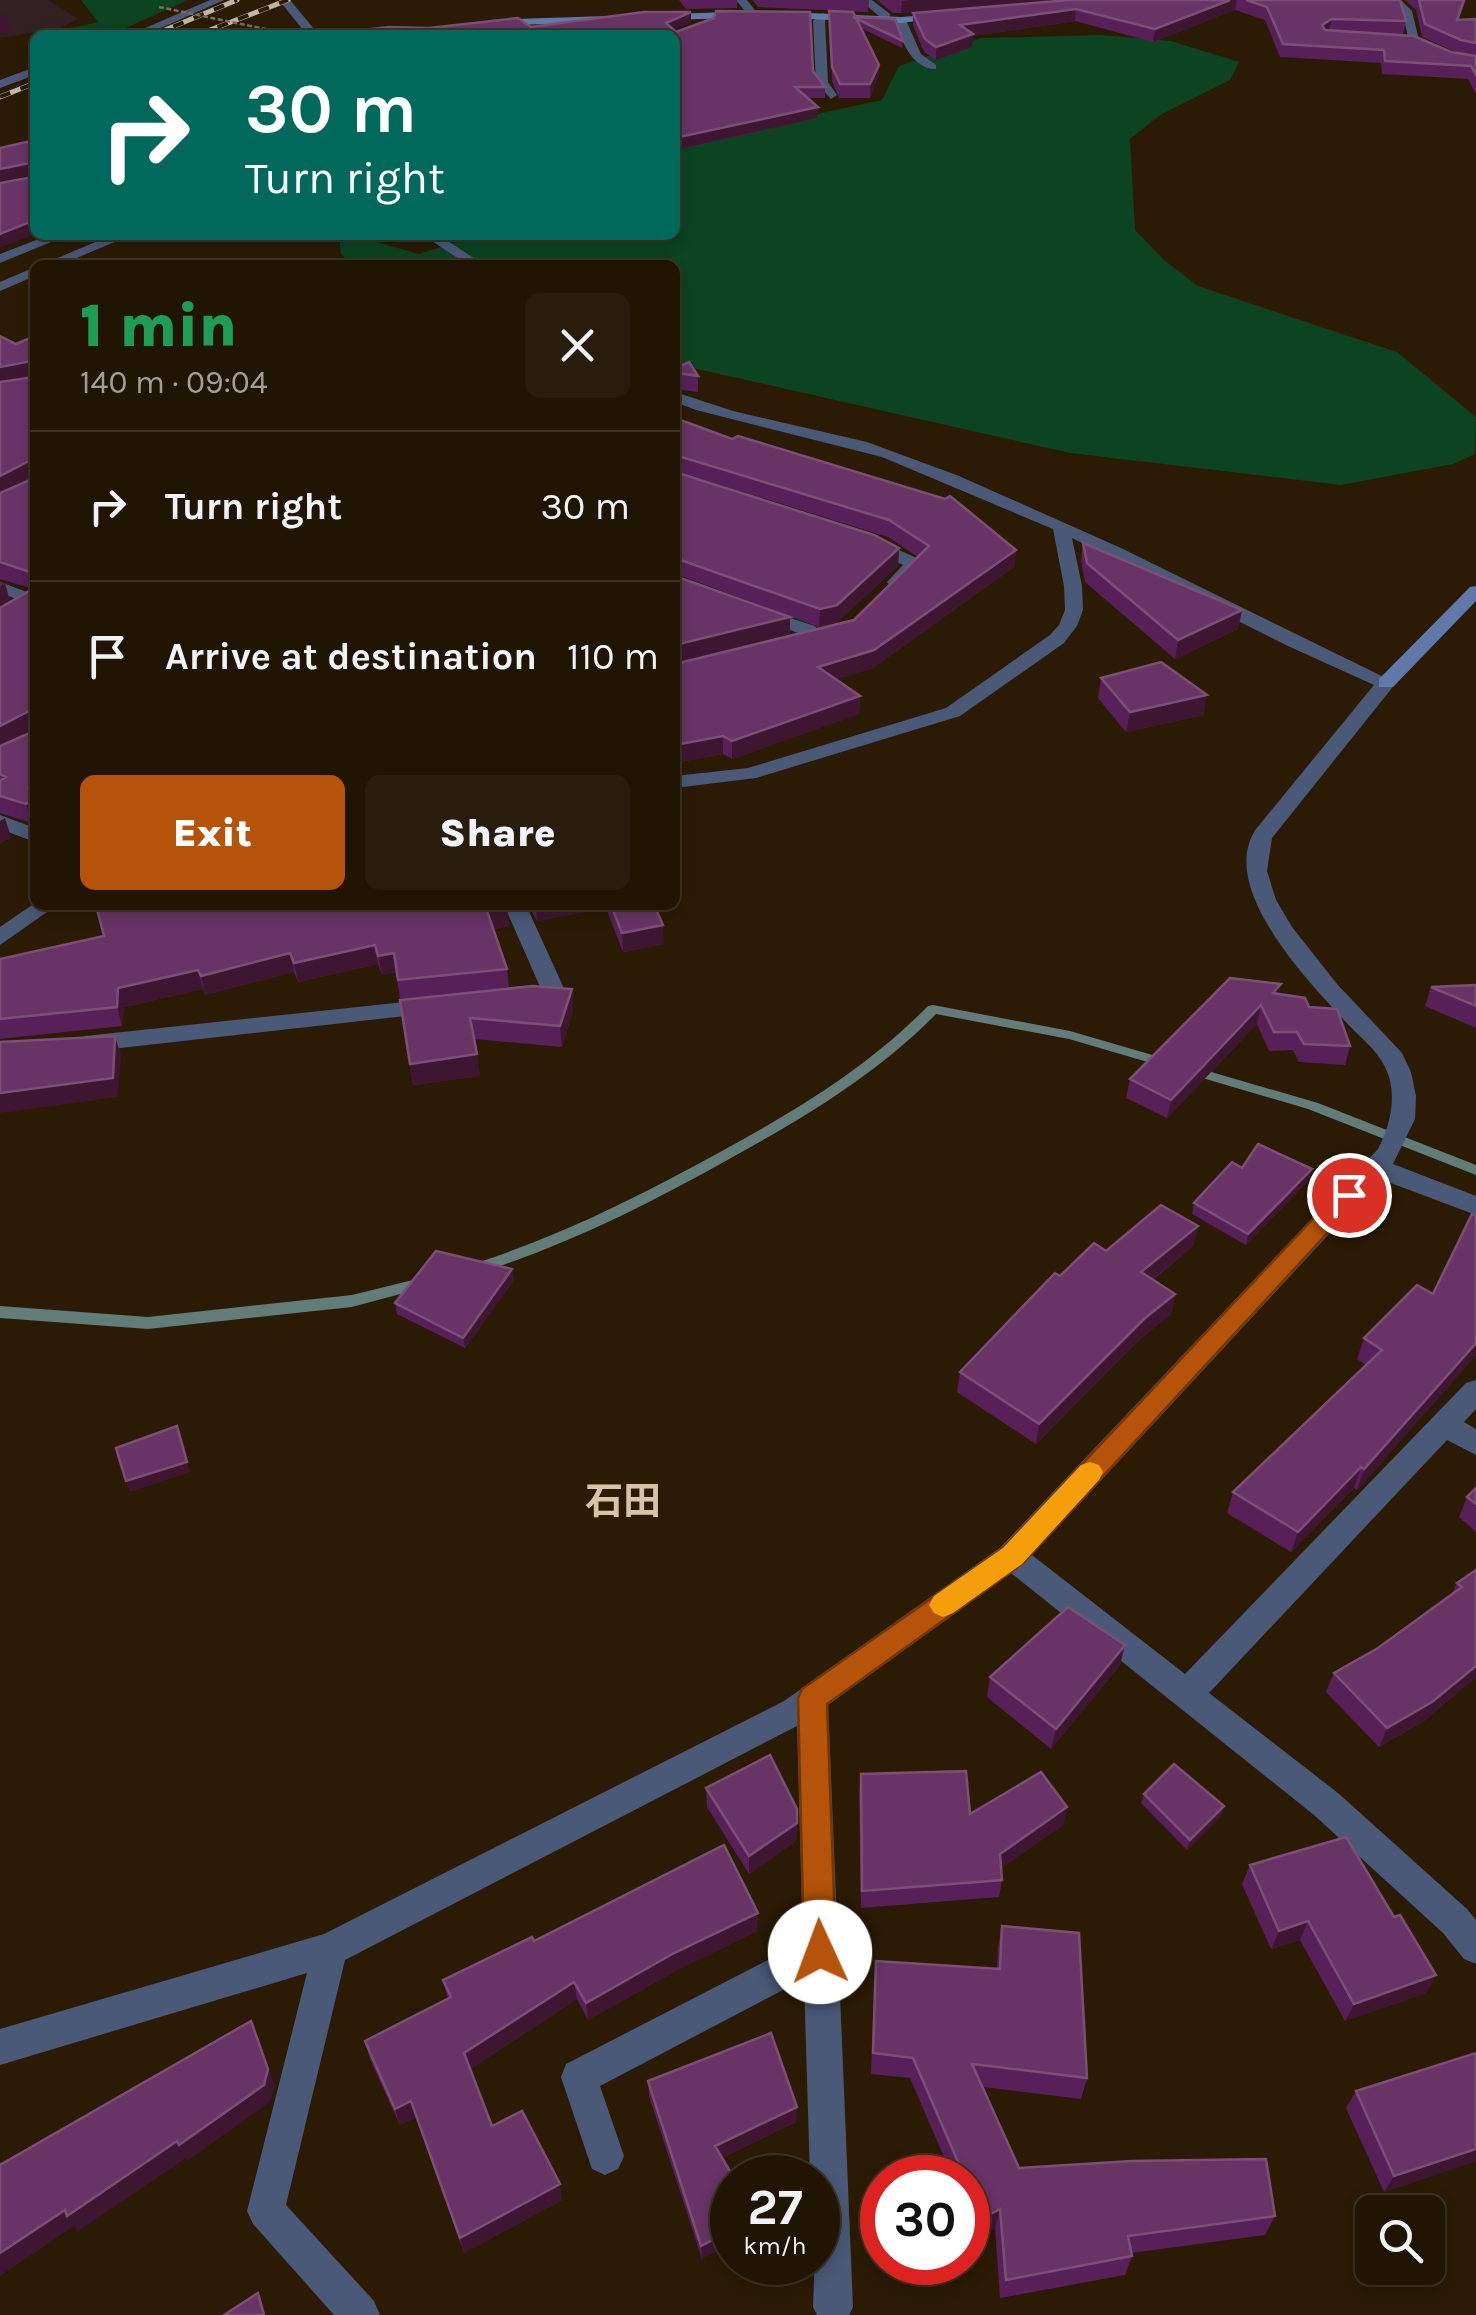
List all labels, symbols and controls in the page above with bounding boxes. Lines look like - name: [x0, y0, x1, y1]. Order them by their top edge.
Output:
- text: 30 m: [245, 68, 417, 150]
- icon: right: [80, 70, 210, 200]
- text: Turn right: [245, 152, 445, 204]
- text: 1 min: [80, 291, 237, 361]
- button: close: [525, 293, 630, 398]
- text: 140 m · 09:04: [80, 364, 268, 401]
- icon: right: [80, 479, 135, 534]
- text: Turn right: [165, 484, 342, 529]
- text: 30 m: [540, 484, 630, 529]
- icon: arrive: [80, 629, 135, 684]
- text: Arrive at destination: [165, 634, 537, 679]
- text: 110 m: [567, 634, 659, 679]
- button: Exit: [80, 775, 345, 890]
- button: Share: [365, 775, 630, 890]
- pin: [1307, 1153, 1392, 1238]
- icon: arrive: [1322, 1168, 1377, 1223]
- district label: 石田: [585, 1479, 661, 1524]
- position arrow: [768, 1900, 872, 2004]
- speed limit sign: 30: [860, 2155, 990, 2285]
- text: 27: [747, 2178, 803, 2237]
- map controls: [1355, 2195, 1445, 2285]
- button: search: [1355, 2195, 1445, 2285]
- text: km/h: [743, 2231, 807, 2260]

